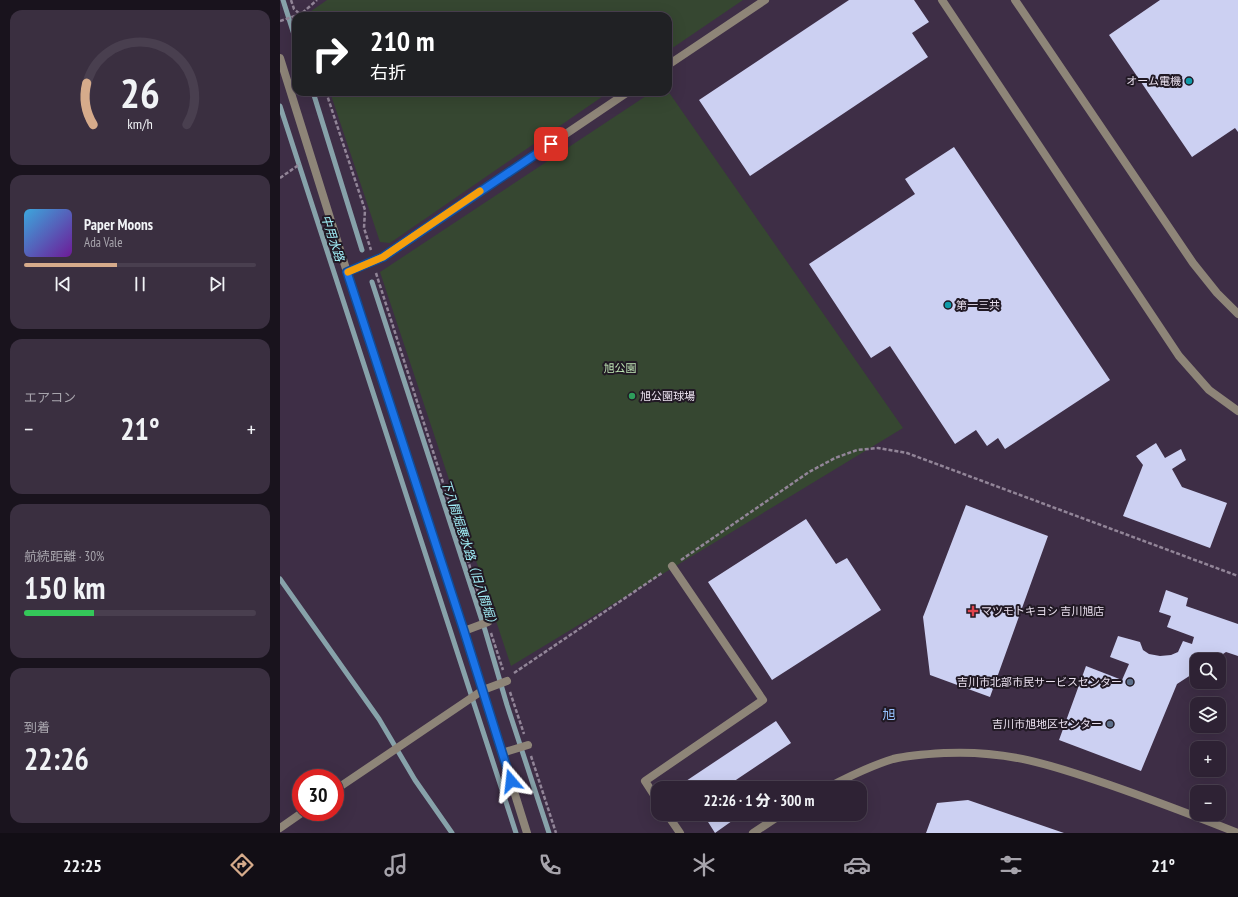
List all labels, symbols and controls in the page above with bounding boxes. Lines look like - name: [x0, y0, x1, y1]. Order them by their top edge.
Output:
- text: 210 m: [370, 22, 434, 59]
- icon: right: [304, 28, 356, 80]
- text: 右折: [370, 61, 406, 84]
- text: 26: [120, 66, 160, 119]
- place label: オーム電機: [1126, 74, 1181, 88]
- marker: オーム電機: [1184, 76, 1194, 86]
- text: km/h: [127, 114, 153, 133]
- pin: [534, 127, 568, 161]
- icon: arrive: [540, 133, 562, 155]
- water label: 中用水路: [318, 213, 348, 264]
- text: Paper Moons: [84, 215, 153, 234]
- text: Ada Vale: [84, 234, 123, 251]
- icon: previous: [52, 273, 74, 295]
- icon: pause: [129, 273, 151, 295]
- icon: next: [206, 273, 228, 295]
- place label: 第一三共: [956, 298, 1000, 312]
- marker: 第一三共: [943, 300, 953, 310]
- park label: 旭公園: [604, 361, 637, 375]
- text: エアコン: [24, 389, 76, 406]
- place label: 旭公園球場: [640, 389, 695, 403]
- marker: 旭公園球場: [627, 391, 637, 401]
- text: 21°: [120, 409, 160, 448]
- text: −: [24, 415, 33, 443]
- text: +: [247, 415, 256, 443]
- water label: 下八間堀悪水路（旧八間堀）: [439, 477, 501, 631]
- text: 航続距離 · 30%: [24, 548, 104, 565]
- text: 150 km: [24, 568, 105, 607]
- place label: マツモトキヨシ 吉川旭店: [981, 604, 1104, 618]
- marker: マツモトキヨシ 吉川旭店: [968, 606, 978, 616]
- map controls: [1190, 653, 1226, 821]
- button: search: [1190, 653, 1226, 689]
- place label: 吉川市北部市民サービスセンター: [957, 675, 1122, 689]
- marker: 吉川市北部市民サービスセンター: [1125, 677, 1135, 687]
- button: layers: [1190, 697, 1226, 733]
- district label: 旭: [882, 706, 896, 723]
- place label: 吉川市旭地区センター: [992, 717, 1102, 731]
- text: 到着: [24, 719, 50, 736]
- marker: 吉川市旭地区センター: [1105, 719, 1115, 729]
- text: 22:26: [24, 739, 89, 778]
- button: +: [1190, 741, 1226, 777]
- position arrow: [490, 760, 532, 802]
- speed limit sign: 30: [292, 769, 344, 821]
- button: −: [1190, 785, 1226, 821]
- text: 22:26 · 1 分 · 300 m: [704, 791, 814, 810]
- icon: directions: [228, 851, 256, 879]
- icon: music: [382, 851, 410, 879]
- icon: phone: [536, 851, 564, 879]
- icon: climate: [690, 851, 718, 879]
- icon: car: [843, 851, 871, 879]
- icon: filters: [997, 851, 1025, 879]
- text: 22:25: [63, 854, 102, 877]
- text: 21°: [1151, 854, 1175, 877]

